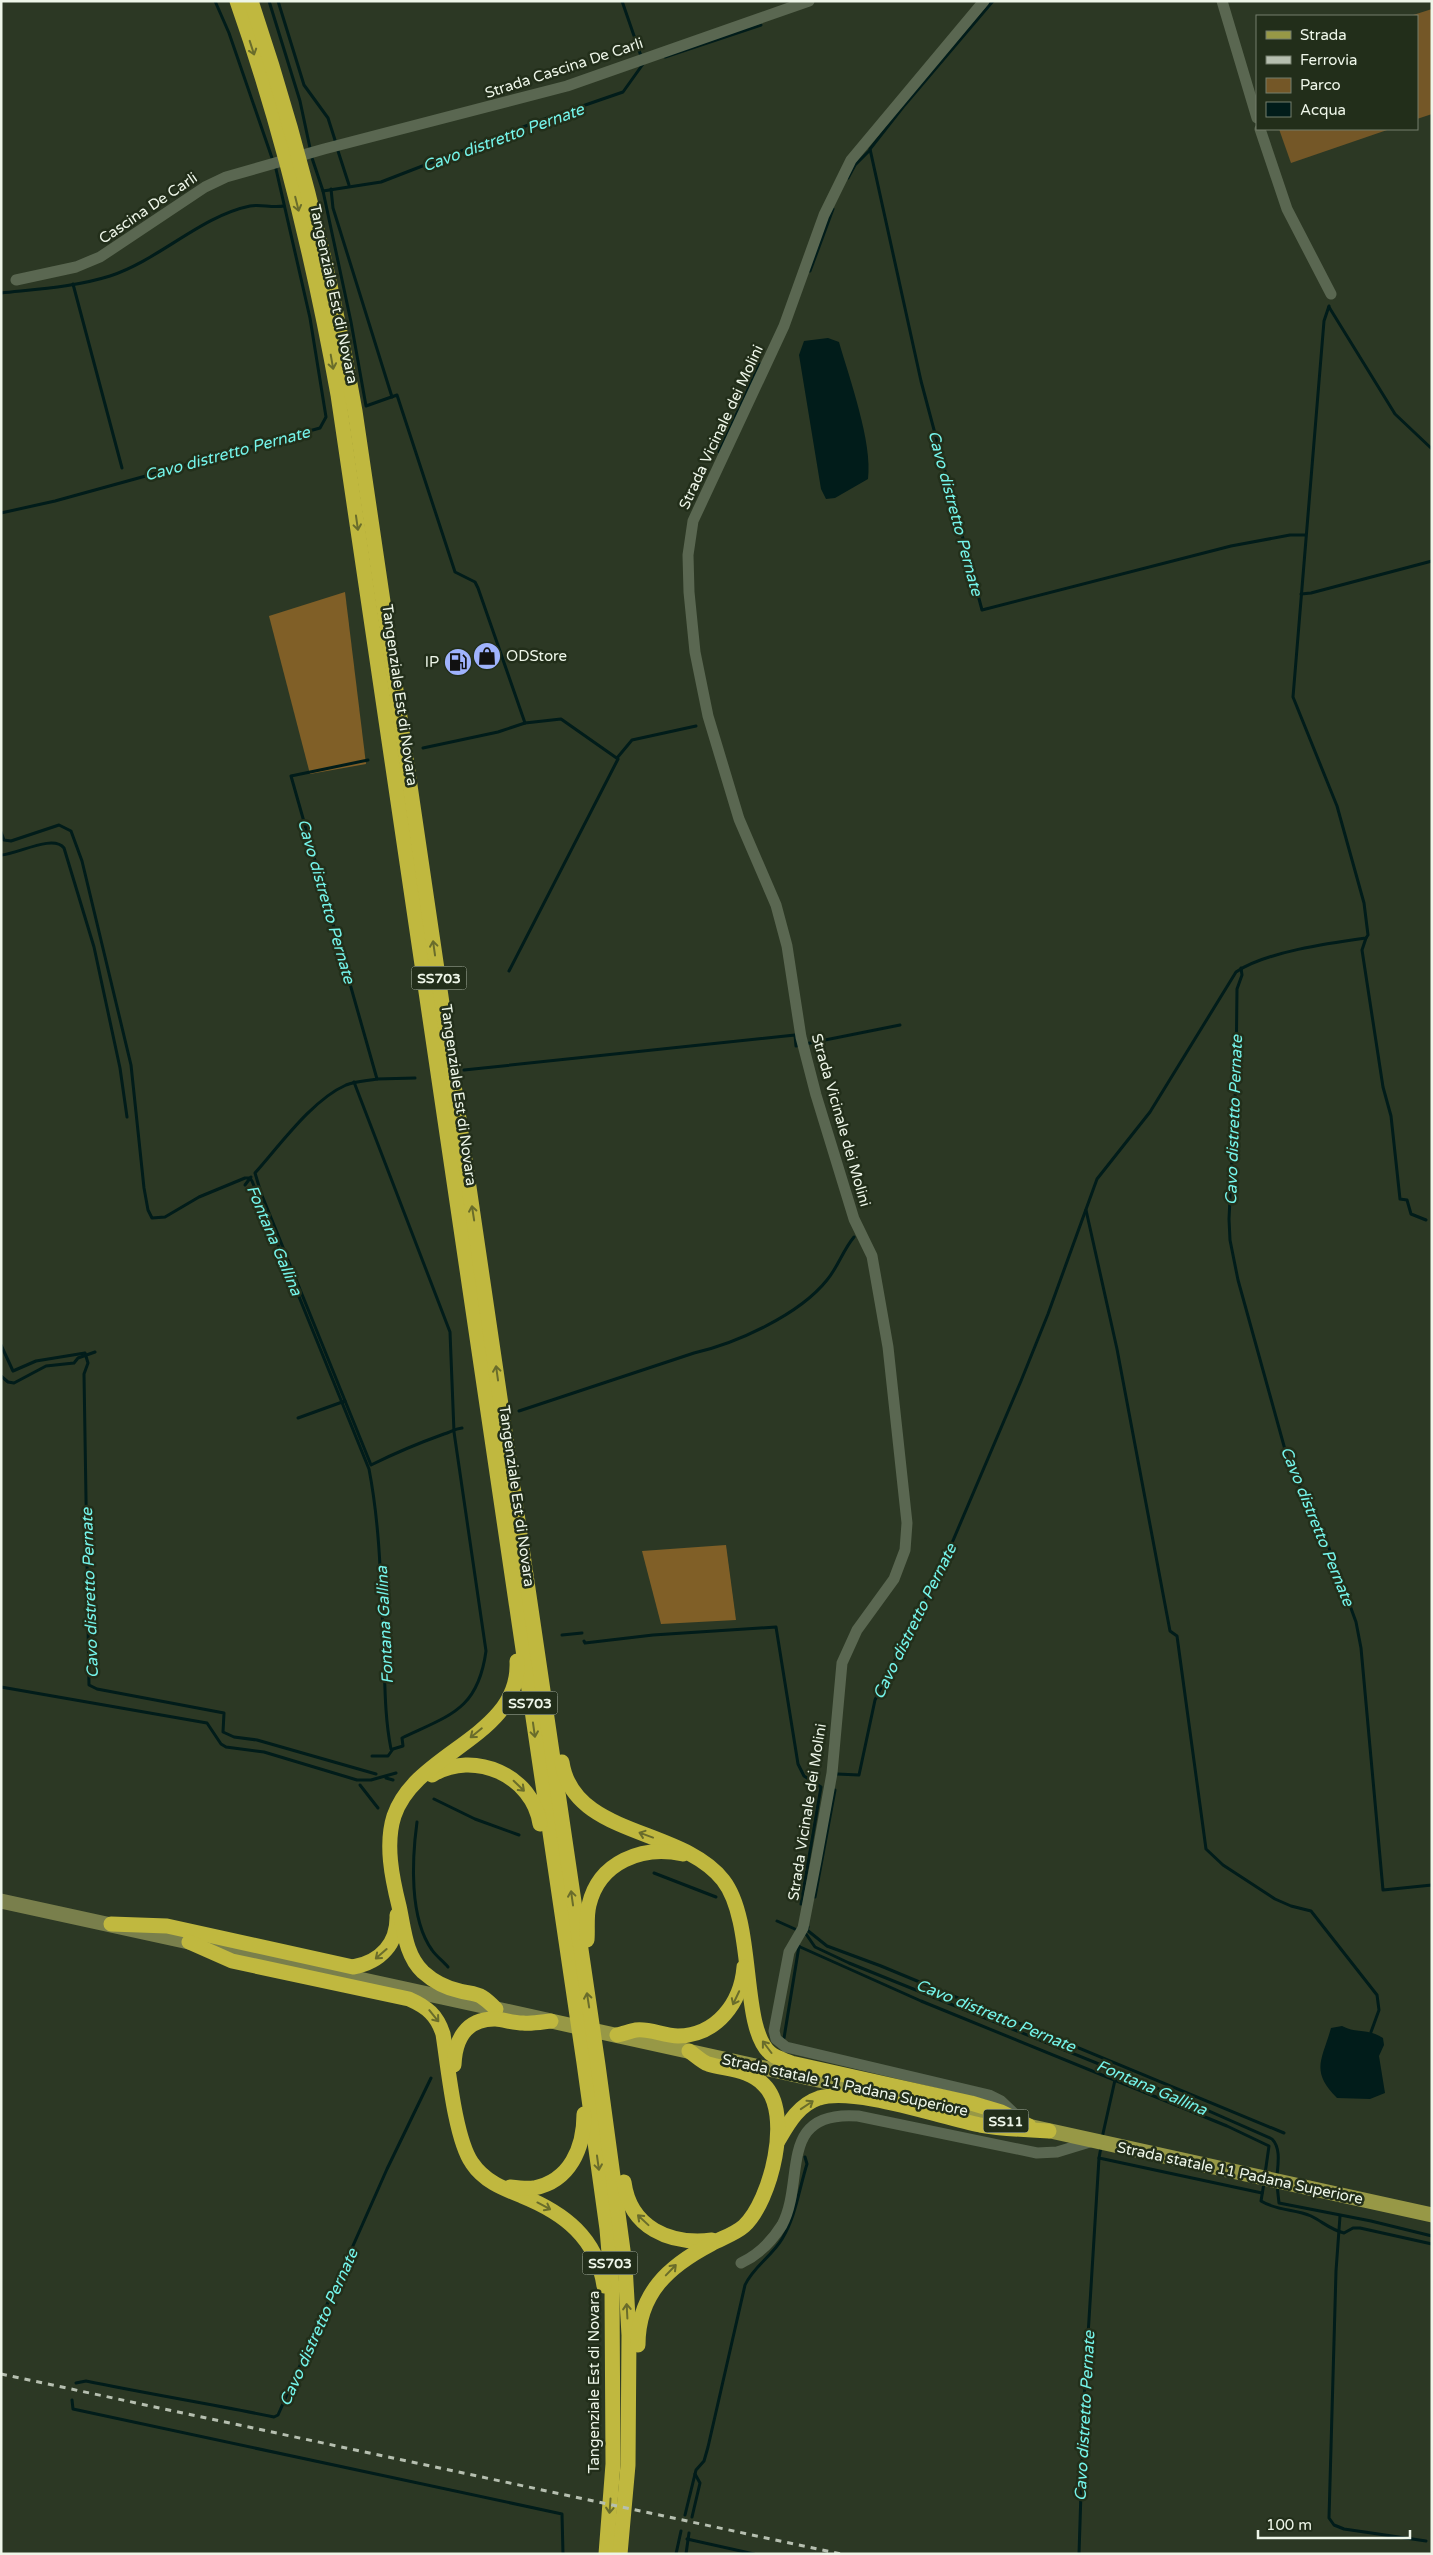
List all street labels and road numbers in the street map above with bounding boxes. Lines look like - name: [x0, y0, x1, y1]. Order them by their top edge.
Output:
- street label: Strada Cascina De Carli: [483, 34, 645, 102]
- street label: Cascina De Carli: [95, 168, 201, 248]
- street label: Tangenziale Est di Novara: [306, 203, 362, 385]
- street label: Strada Vicinale dei Molini: [675, 342, 767, 512]
- street label: Tangenziale Est di Novara: [378, 603, 422, 787]
- road number: SS703: [412, 966, 466, 990]
- street label: Tangenziale Est di Novara: [437, 1003, 481, 1187]
- street label: Strada Vicinale dei Molini: [808, 1031, 874, 1209]
- street label: Tangenziale Est di Novara: [495, 1404, 539, 1588]
- road number: SS703: [502, 1692, 558, 1715]
- street label: Strada Vicinale dei Molini: [784, 1722, 830, 1902]
- street label: Strada statale 11 Padana Superiore: [720, 2050, 970, 2120]
- road number: SS11: [984, 2110, 1028, 2132]
- street label: Strada statale 11 Padana Superiore: [1115, 2138, 1365, 2208]
- road number: SS703: [582, 2252, 638, 2274]
- street label: Tangenziale Est di Novara: [585, 2290, 603, 2474]

